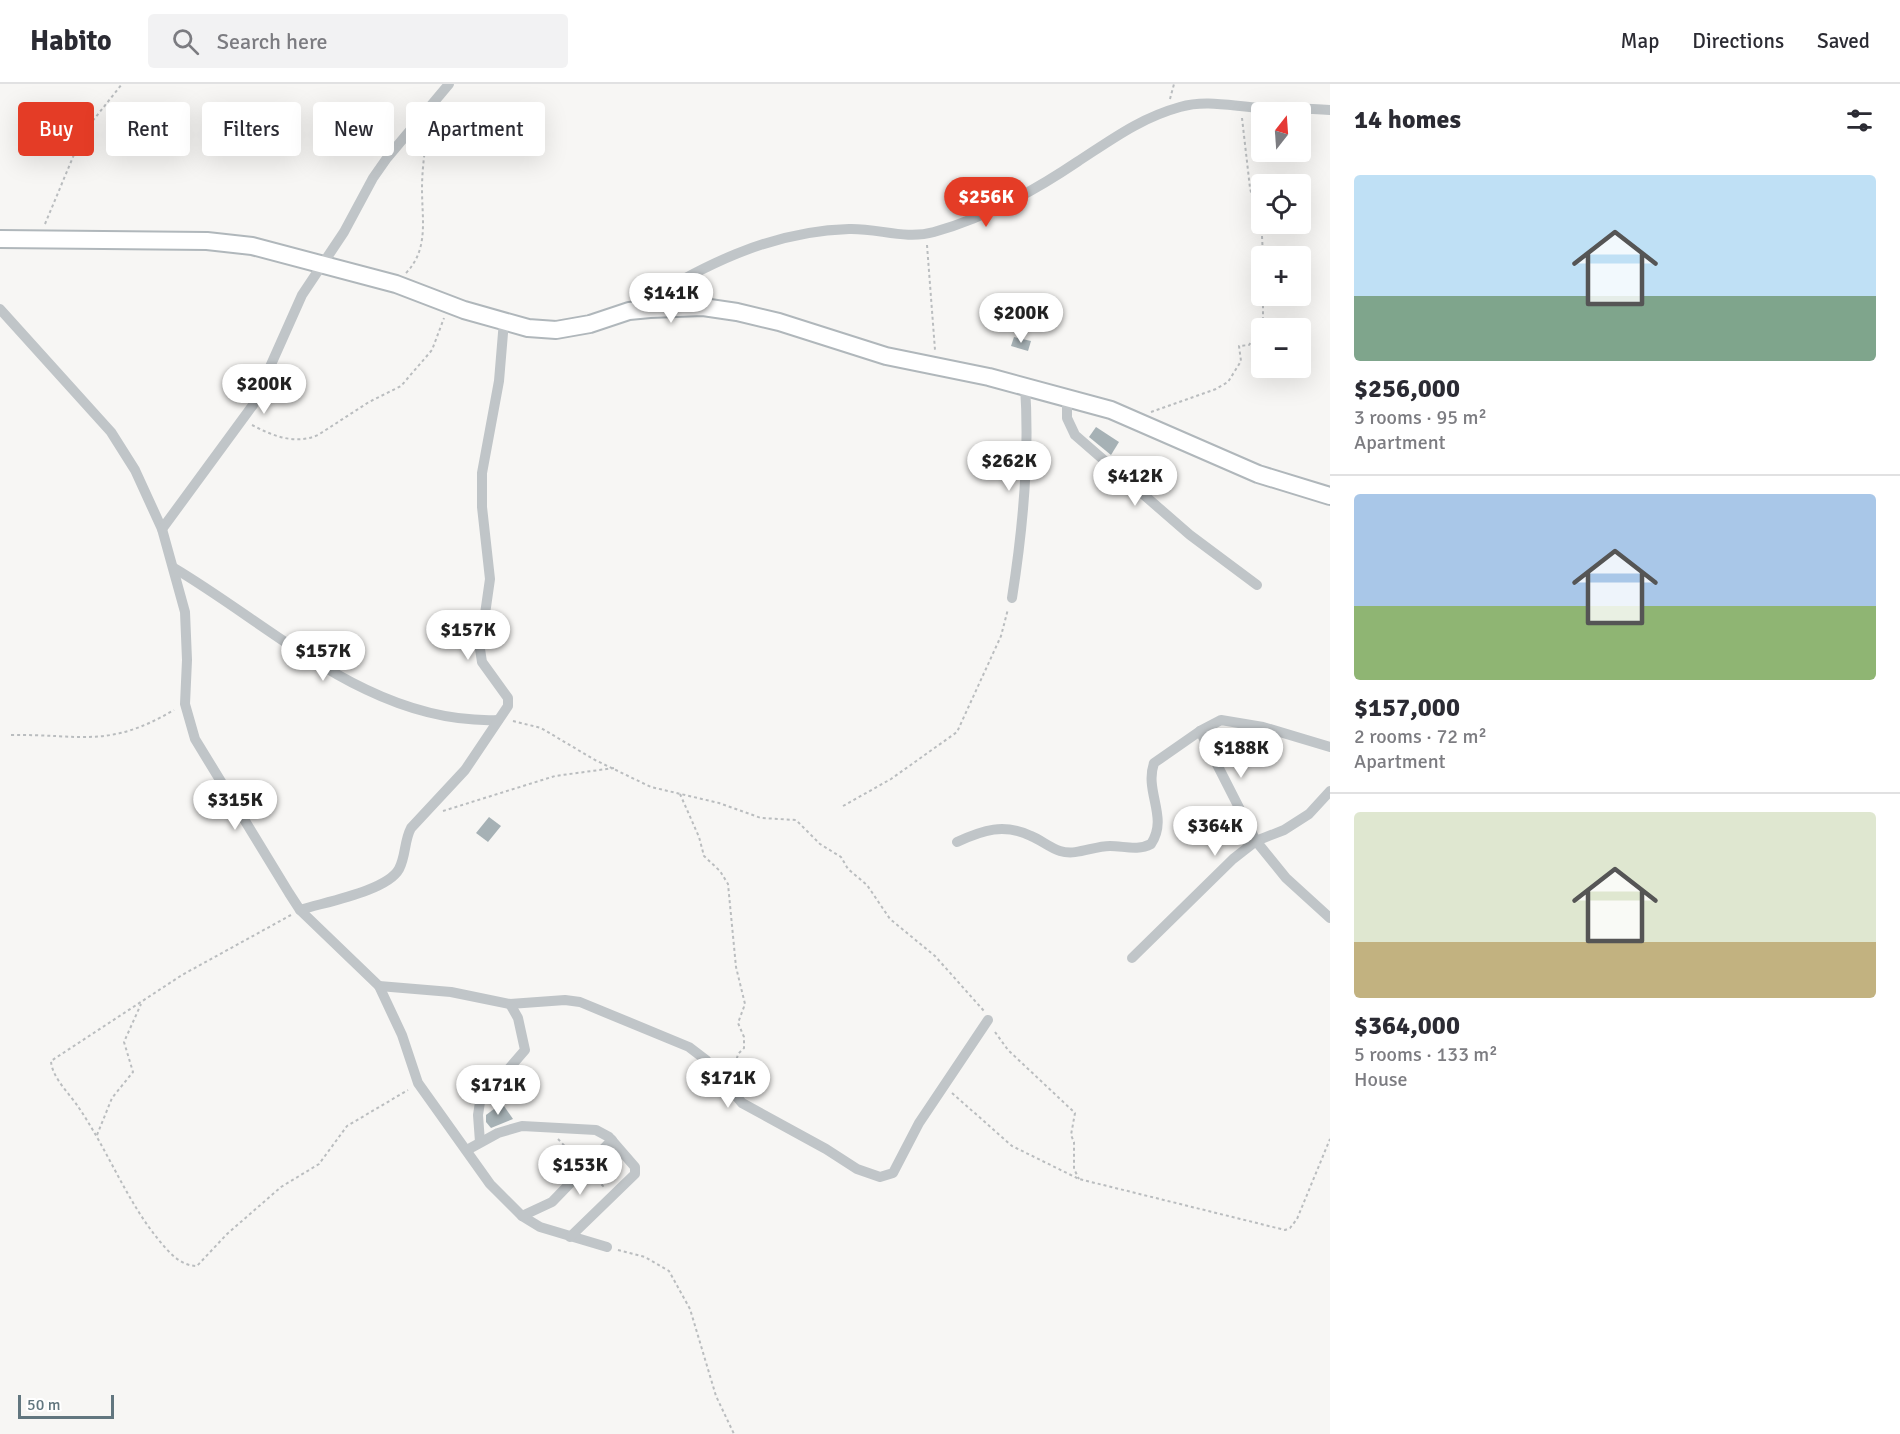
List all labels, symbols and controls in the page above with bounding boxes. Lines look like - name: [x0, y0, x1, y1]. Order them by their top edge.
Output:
- search box: [148, 14, 568, 68]
- text: Habito: [30, 24, 112, 58]
- icon: search: [169, 25, 202, 58]
- text: Search here: [217, 28, 328, 55]
- text: Map: [1621, 28, 1659, 54]
- text: Directions: [1692, 28, 1784, 54]
- text: Saved: [1817, 28, 1870, 54]
- chip: Buy: [18, 102, 94, 156]
- chip: Rent: [106, 102, 190, 156]
- chip: Filters: [202, 102, 301, 156]
- chip: New: [313, 102, 394, 156]
- chip: Apartment: [406, 102, 545, 156]
- north arrow: [1251, 102, 1311, 162]
- map controls: [1251, 102, 1311, 378]
- text: 14 homes: [1354, 104, 1461, 136]
- icon: filters: [1843, 104, 1876, 137]
- button: locate: [1251, 174, 1311, 234]
- pin: $256K: [944, 177, 1028, 228]
- text: $256K: [958, 184, 1014, 209]
- icon: home: [1561, 214, 1669, 322]
- button: +: [1251, 246, 1311, 306]
- pin: $141K: [629, 273, 713, 324]
- text: $141K: [643, 280, 699, 305]
- pin: $200K: [979, 293, 1063, 344]
- text: $200K: [993, 300, 1049, 325]
- button: −: [1251, 318, 1311, 378]
- pin: $200K: [222, 364, 306, 415]
- text: $200K: [236, 371, 292, 396]
- text: $256,000: [1354, 373, 1460, 405]
- text: 3 rooms · 95 m²: [1354, 405, 1487, 430]
- text: Apartment: [1354, 430, 1446, 455]
- pin: $262K: [967, 441, 1051, 492]
- text: $262K: [981, 448, 1037, 473]
- pin: $412K: [1093, 456, 1177, 507]
- text: $412K: [1107, 463, 1163, 488]
- icon: home: [1561, 533, 1669, 641]
- pin: $157K: [426, 610, 510, 661]
- text: $157K: [440, 617, 496, 642]
- pin: $157K: [281, 631, 365, 682]
- text: $157K: [295, 638, 351, 663]
- text: $157,000: [1354, 692, 1460, 724]
- text: 2 rooms · 72 m²: [1354, 724, 1487, 749]
- pin: $188K: [1199, 728, 1283, 779]
- text: $188K: [1213, 735, 1269, 760]
- text: Apartment: [1354, 749, 1446, 774]
- pin: $315K: [193, 780, 277, 831]
- text: $315K: [207, 787, 263, 812]
- pin: $364K: [1173, 806, 1257, 857]
- text: $364K: [1187, 813, 1243, 838]
- icon: home: [1561, 851, 1669, 959]
- text: $364,000: [1354, 1010, 1460, 1042]
- text: 5 rooms · 133 m²: [1354, 1042, 1498, 1067]
- pin: $171K: [686, 1058, 770, 1109]
- pin: $171K: [456, 1065, 540, 1116]
- text: $171K: [700, 1065, 756, 1090]
- text: House: [1354, 1067, 1408, 1092]
- text: $171K: [470, 1072, 526, 1097]
- pin: $153K: [538, 1145, 622, 1196]
- text: $153K: [552, 1152, 608, 1177]
- scale bar: [18, 1392, 114, 1420]
- text: 50 m: [27, 1395, 61, 1415]

